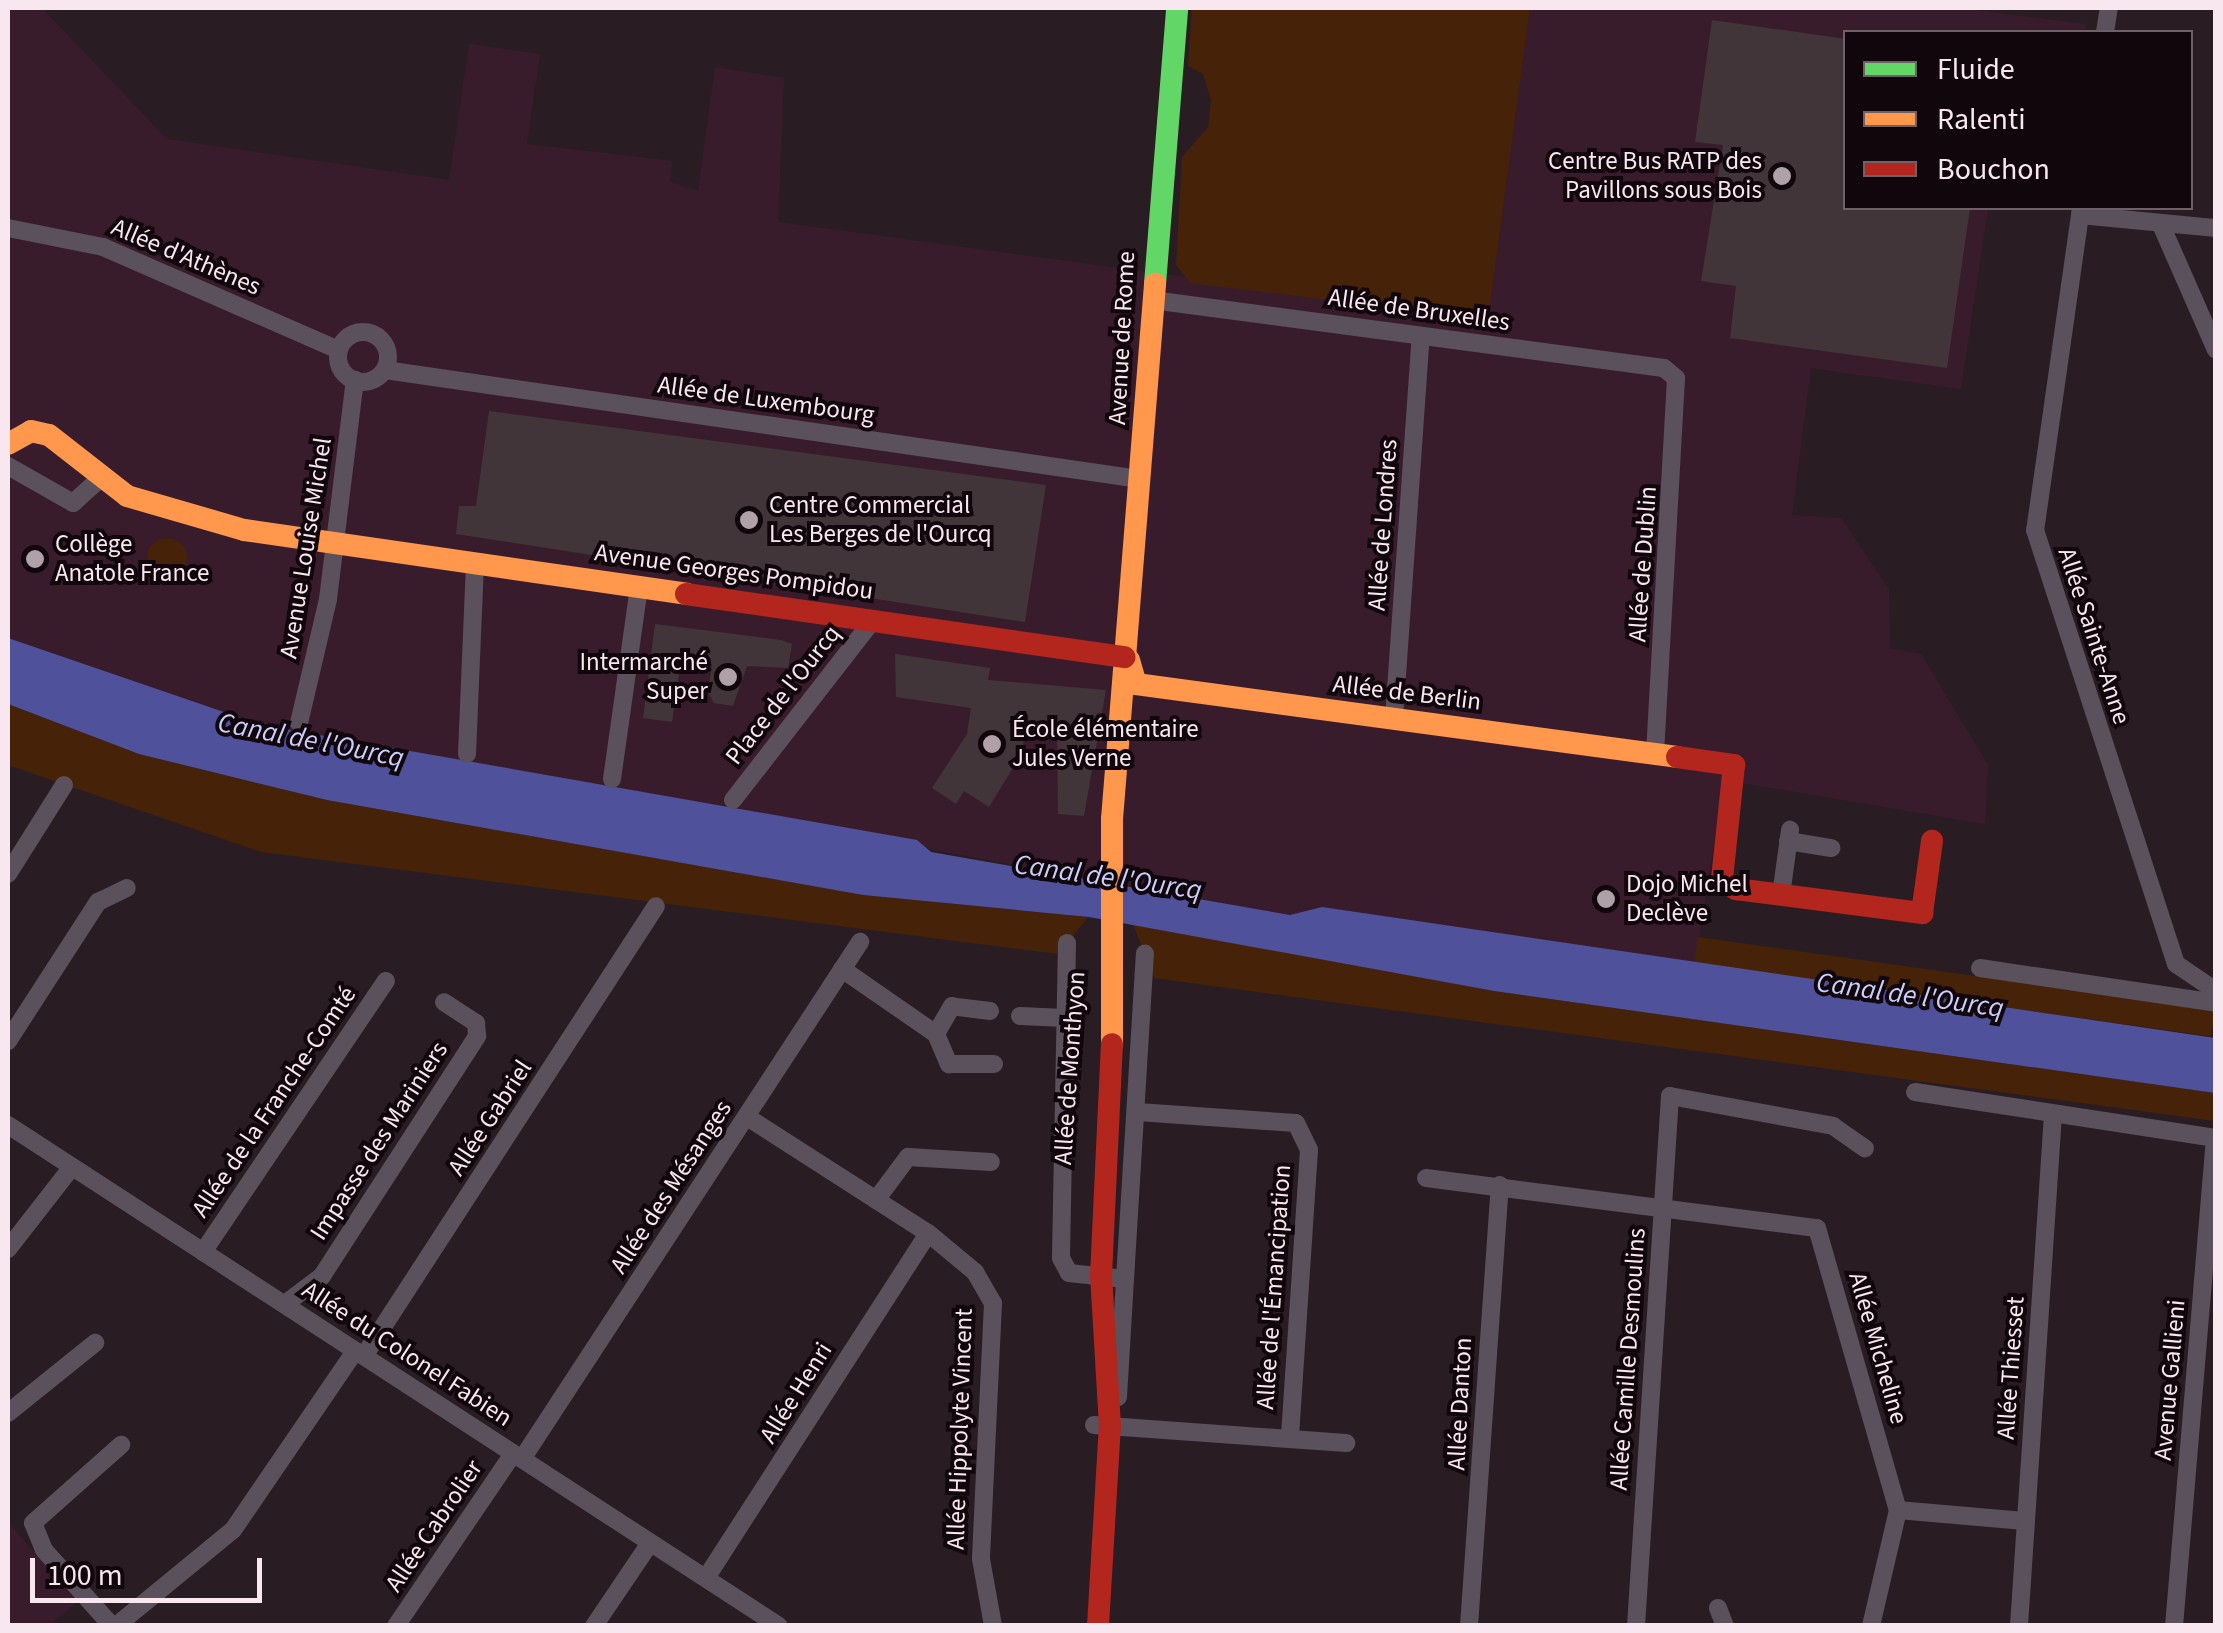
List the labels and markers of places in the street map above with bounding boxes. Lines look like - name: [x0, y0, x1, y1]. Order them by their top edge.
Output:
- place label: Centre Bus RATP des Pavillons sous Bois: [1548, 147, 1762, 206]
- marker: Centre Bus RATP des Pavillons sous Bois: [1771, 165, 1793, 187]
- place label: Centre Commercial Les Berges de l'Ourcq: [769, 491, 992, 550]
- marker: Centre Commercial Les Berges de l'Ourcq: [738, 509, 760, 531]
- place label: Collège Anatole France: [55, 530, 209, 589]
- marker: Collège Anatole France: [24, 548, 46, 570]
- place label: Intermarché Super: [579, 648, 708, 707]
- marker: Intermarché Super: [717, 666, 739, 688]
- place label: École élémentaire Jules Verne: [1012, 715, 1199, 774]
- marker: École élémentaire Jules Verne: [981, 733, 1003, 755]
- place label: Dojo Michel Declève: [1626, 870, 1748, 929]
- marker: Dojo Michel Declève: [1595, 888, 1617, 910]

